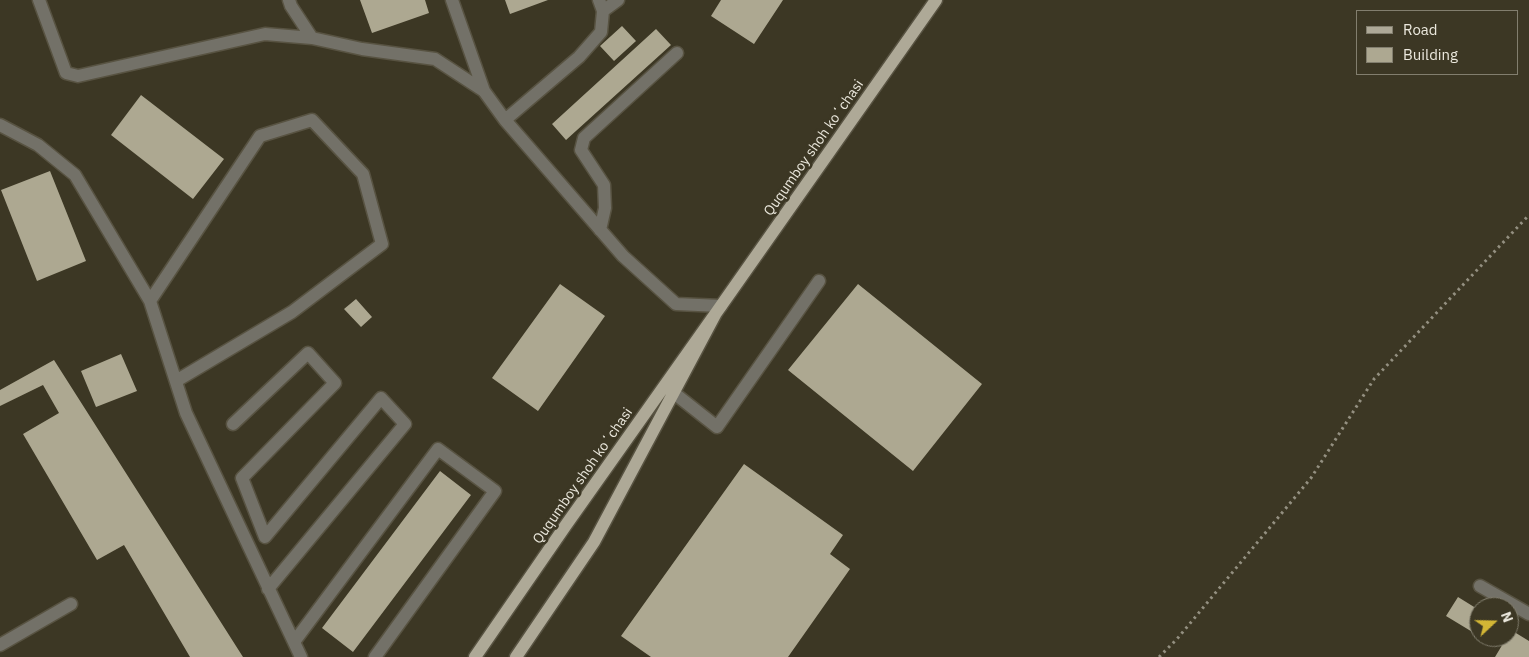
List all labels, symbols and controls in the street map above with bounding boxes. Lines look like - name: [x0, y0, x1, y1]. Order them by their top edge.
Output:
- legend: [1356, 10, 1519, 75]
- text: Road: [1403, 20, 1438, 39]
- text: Building: [1403, 45, 1458, 64]
- street label: Ququmboy shoh koʻchasi: [761, 77, 867, 219]
- street label: Ququmboy shoh koʻchasi: [530, 405, 636, 547]
- north arrow: [1469, 597, 1519, 647]
- text: N: [1497, 609, 1517, 625]

